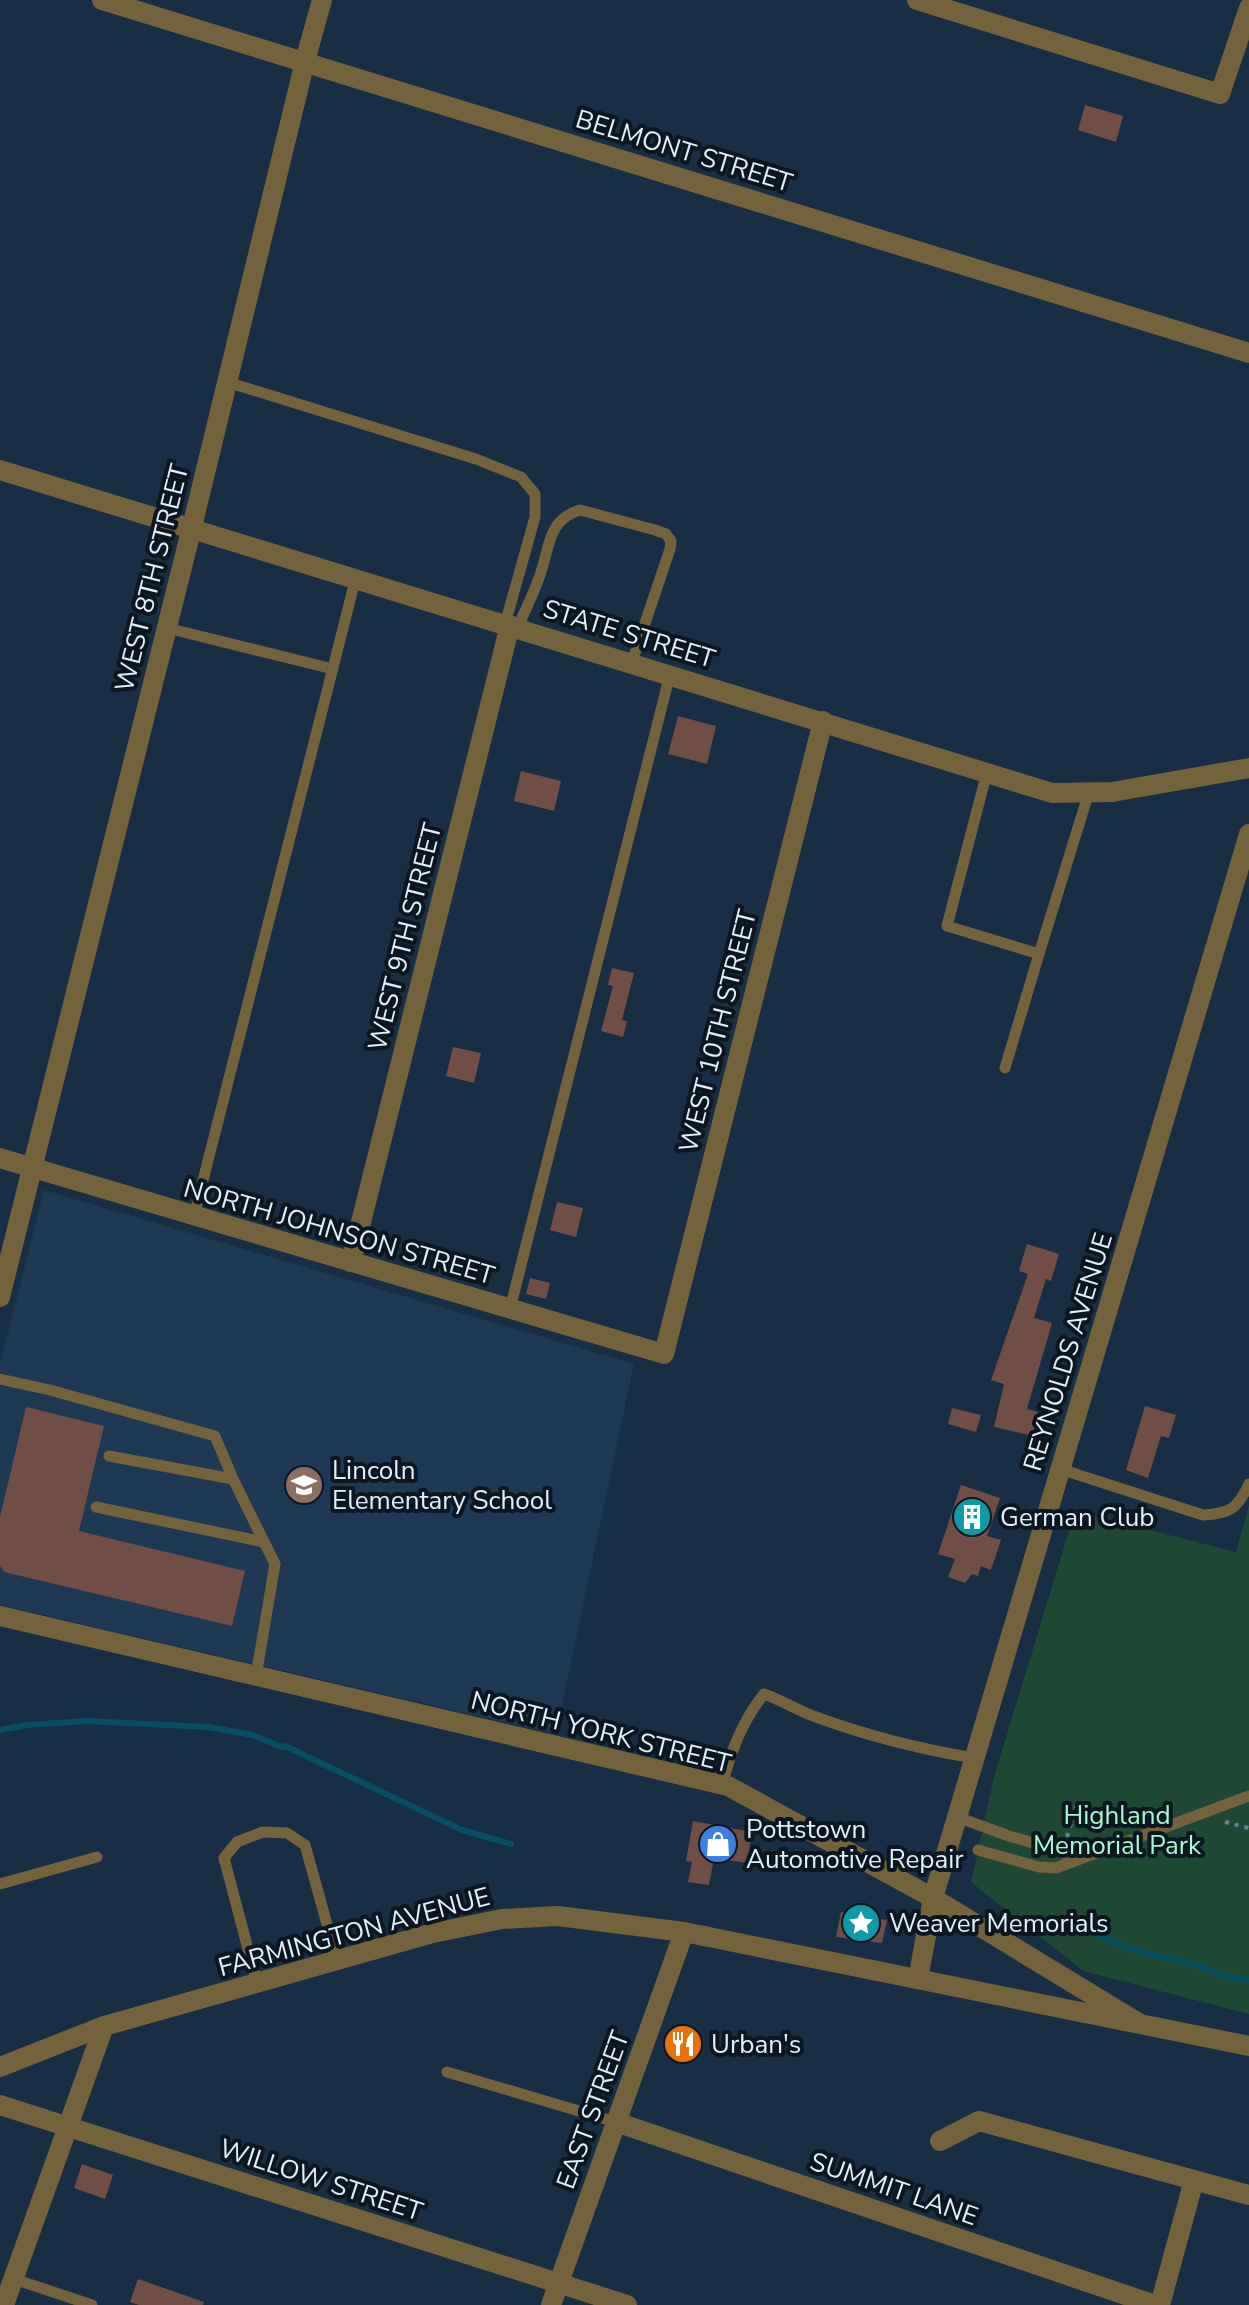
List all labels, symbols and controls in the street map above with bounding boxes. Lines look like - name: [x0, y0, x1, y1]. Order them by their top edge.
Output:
- street label: BELMONT STREET: [571, 101, 797, 201]
- street label: WEST 8TH STREET: [107, 460, 197, 696]
- street label: STATE STREET: [539, 591, 720, 677]
- street label: WEST 9TH STREET: [360, 819, 450, 1055]
- street label: WEST 10TH STREET: [671, 906, 765, 1156]
- street label: NORTH JOHNSON STREET: [180, 1171, 499, 1293]
- street label: REYNOLDS AVENUE: [1015, 1229, 1121, 1475]
- place label: Lincoln Elementary School: [332, 1453, 552, 1518]
- school or university icon: Lincoln Elementary School: [283, 1464, 325, 1506]
- building icon: German Club: [951, 1496, 993, 1538]
- place label: German Club: [1000, 1500, 1154, 1535]
- street label: NORTH YORK STREET: [467, 1683, 735, 1781]
- park label: Highland Memorial Park: [1033, 1798, 1202, 1863]
- place label: Pottstown Automotive Repair: [746, 1812, 964, 1877]
- shop icon: Pottstown Automotive Repair: [697, 1823, 739, 1865]
- street label: FARMINGTON AVENUE: [214, 1879, 494, 1985]
- place icon: Weaver Memorials: [840, 1902, 882, 1944]
- place label: Weaver Memorials: [889, 1906, 1109, 1941]
- restaurant icon: Urban's: [662, 2023, 704, 2065]
- street label: EAST STREET: [548, 2026, 638, 2194]
- place label: Urban's: [711, 2027, 801, 2062]
- street label: WILLOW STREET: [215, 2131, 427, 2229]
- street label: SUMMIT LANE: [805, 2144, 983, 2234]

